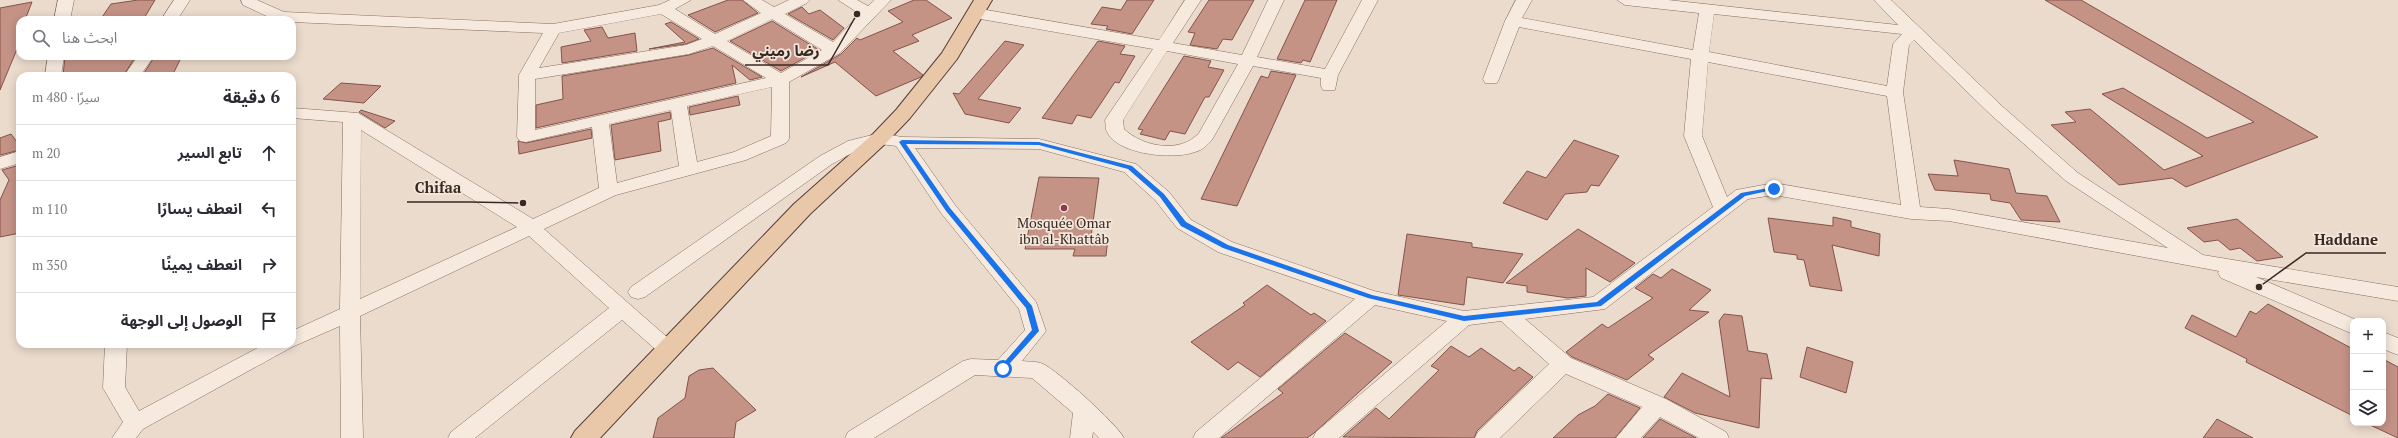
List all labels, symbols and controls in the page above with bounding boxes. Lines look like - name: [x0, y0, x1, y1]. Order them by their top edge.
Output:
- search box: [16, 16, 296, 60]
- icon: search: [30, 27, 52, 49]
- text: ابحث هنا: [62, 27, 117, 47]
- callout: رضا رميني: [745, 38, 828, 65]
- text: رضا رميني: [752, 40, 820, 62]
- text: 6 دقيقة: [223, 85, 280, 108]
- text: سيرًا · 480 m: [32, 88, 100, 106]
- text: تابع السير: [178, 142, 242, 162]
- icon: ahead: [258, 142, 280, 164]
- text: 20 m: [32, 144, 60, 162]
- callout: Chifaa: [407, 175, 469, 202]
- text: Chifaa: [415, 177, 462, 197]
- route end: [1765, 180, 1783, 198]
- text: انعطف يسارًا: [157, 198, 242, 218]
- icon: left: [258, 198, 280, 220]
- text: 110 m: [32, 200, 67, 218]
- marker: Mosquée Omar ibn al-Khattâb: [1059, 203, 1069, 213]
- place label: Mosquée Omar ibn al-Khattâb: [1017, 213, 1112, 248]
- callout: Haddane: [2306, 226, 2386, 253]
- text: Haddane: [2314, 229, 2378, 249]
- text: انعطف يمينًا: [161, 254, 242, 274]
- icon: right: [258, 254, 280, 276]
- text: 350 m: [32, 256, 67, 274]
- text: الوصول إلى الوجهة: [121, 310, 242, 330]
- icon: arrive: [258, 310, 280, 332]
- map controls: [2350, 318, 2386, 426]
- button: +: [2350, 318, 2386, 354]
- button: −: [2350, 354, 2386, 390]
- route start: [994, 360, 1012, 378]
- button: layers: [2350, 390, 2386, 426]

